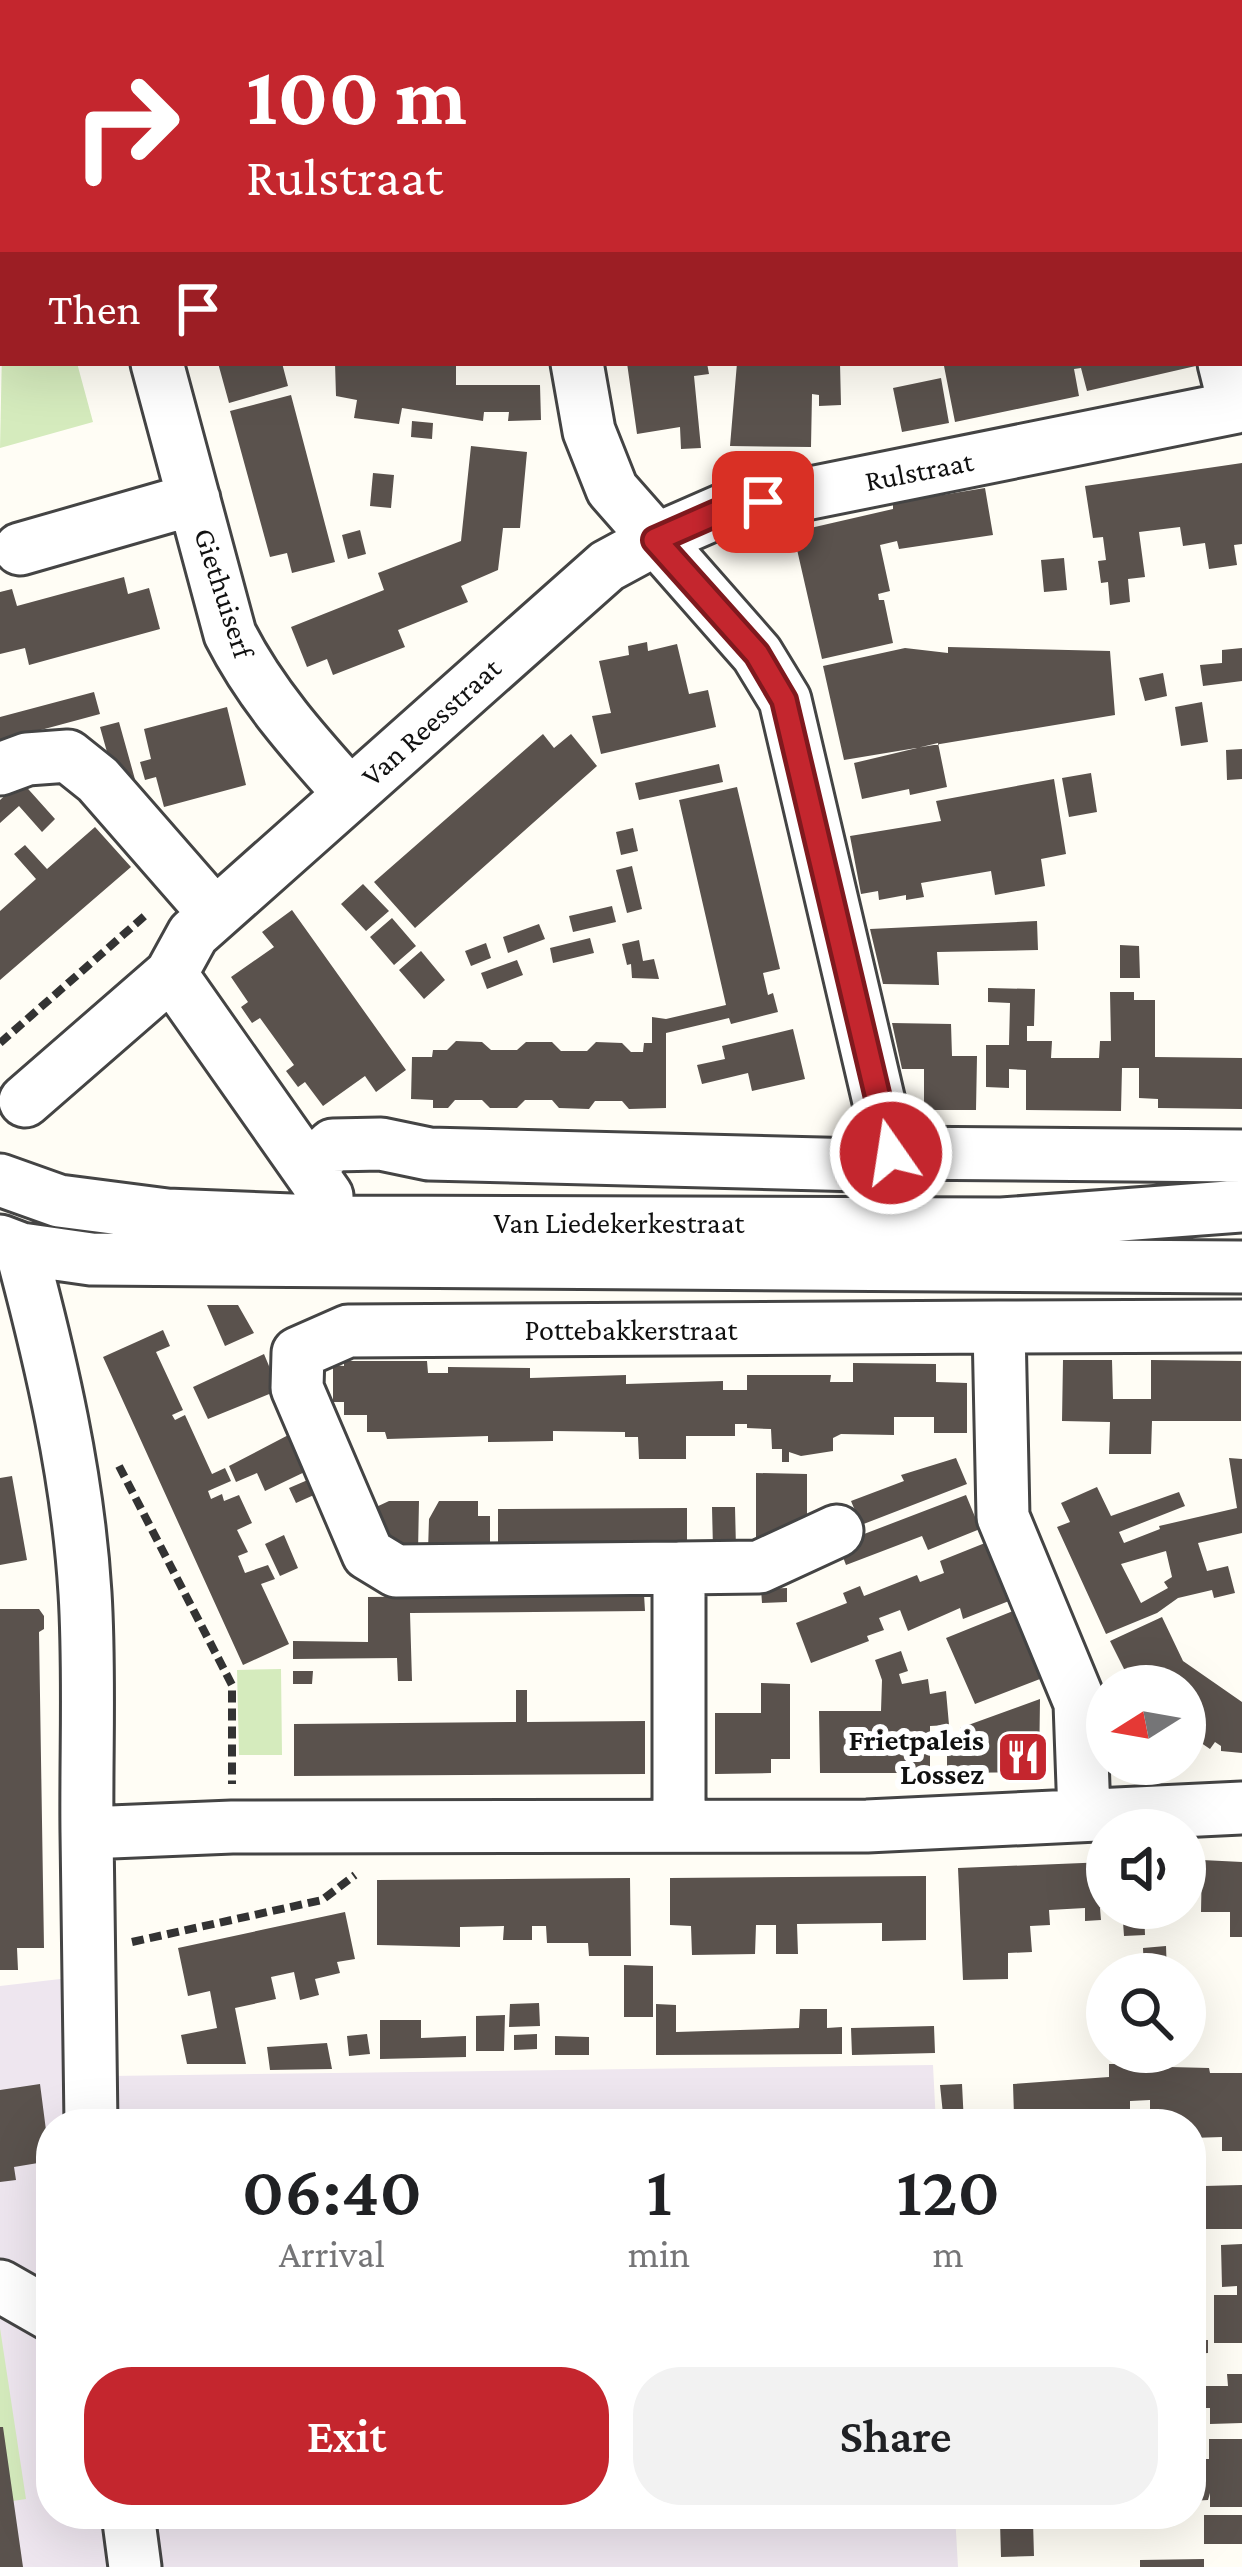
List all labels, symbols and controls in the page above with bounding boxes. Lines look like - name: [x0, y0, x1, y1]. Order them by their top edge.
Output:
- icon: right: [48, 48, 204, 204]
- text: 100 m: [246, 49, 467, 142]
- text: Rulstraat: [246, 147, 443, 207]
- icon: arrive: [165, 276, 231, 342]
- text: Then: [48, 284, 141, 334]
- street label: Rulstraat: [862, 444, 977, 497]
- pin: [712, 451, 814, 553]
- icon: arrive: [730, 469, 796, 535]
- street label: Giethuiserf: [188, 524, 262, 664]
- street label: Van Reesstraat: [354, 650, 508, 793]
- position arrow: [828, 1090, 954, 1216]
- street label: Van Liedekerkestraat: [494, 1206, 746, 1239]
- street label: Pottebakkerstraat: [525, 1313, 739, 1346]
- north arrow: [1086, 1665, 1206, 1785]
- map controls: [1086, 1665, 1206, 2073]
- place label: Frietpaleis Lossez: [848, 1723, 984, 1790]
- restaurant icon: Frietpaleis Lossez: [995, 1729, 1051, 1785]
- button: sound: [1086, 1809, 1206, 1929]
- button: search: [1086, 1953, 1206, 2073]
- text: 06:40: [242, 2150, 422, 2230]
- text: 1: [646, 2150, 672, 2230]
- text: 120: [896, 2150, 1000, 2230]
- text: Arrival: [279, 2232, 385, 2275]
- text: min: [628, 2232, 690, 2275]
- text: m: [932, 2232, 964, 2275]
- button: Exit: [84, 2367, 609, 2505]
- button: Share: [633, 2367, 1158, 2505]

